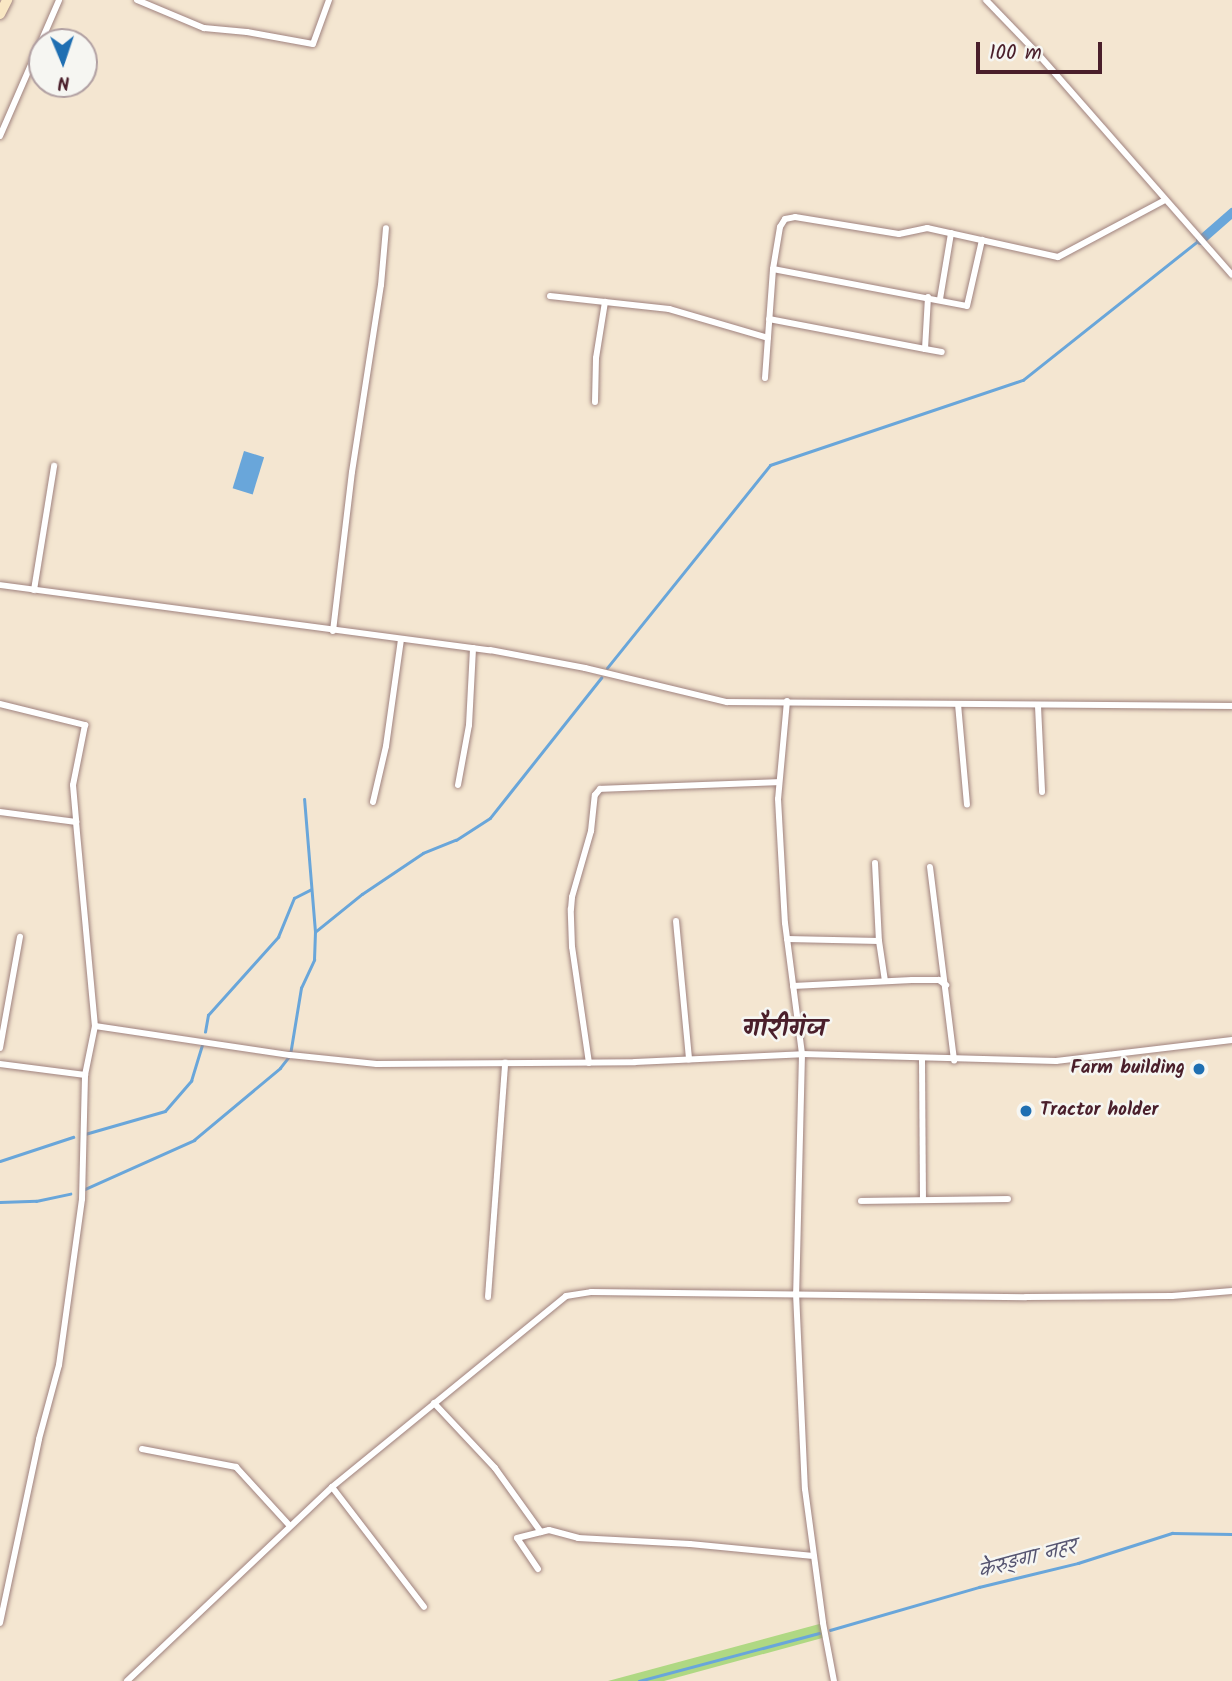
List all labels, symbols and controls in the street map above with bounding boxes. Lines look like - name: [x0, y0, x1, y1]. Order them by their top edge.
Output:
- north arrow: [28, 28, 98, 98]
- scale bar: [980, 28, 1106, 72]
- text: 100 m: [989, 37, 1042, 70]
- text: N: [57, 67, 70, 97]
- district label: गौरीगंज: [742, 1014, 826, 1046]
- place label: Farm building: [1070, 1058, 1185, 1080]
- marker: Farm building: [1191, 1061, 1207, 1077]
- place label: Tractor holder: [1040, 1100, 1158, 1122]
- marker: Tractor holder: [1018, 1103, 1034, 1119]
- water label: केेरुङ्गा नहर: [975, 1535, 1079, 1585]

